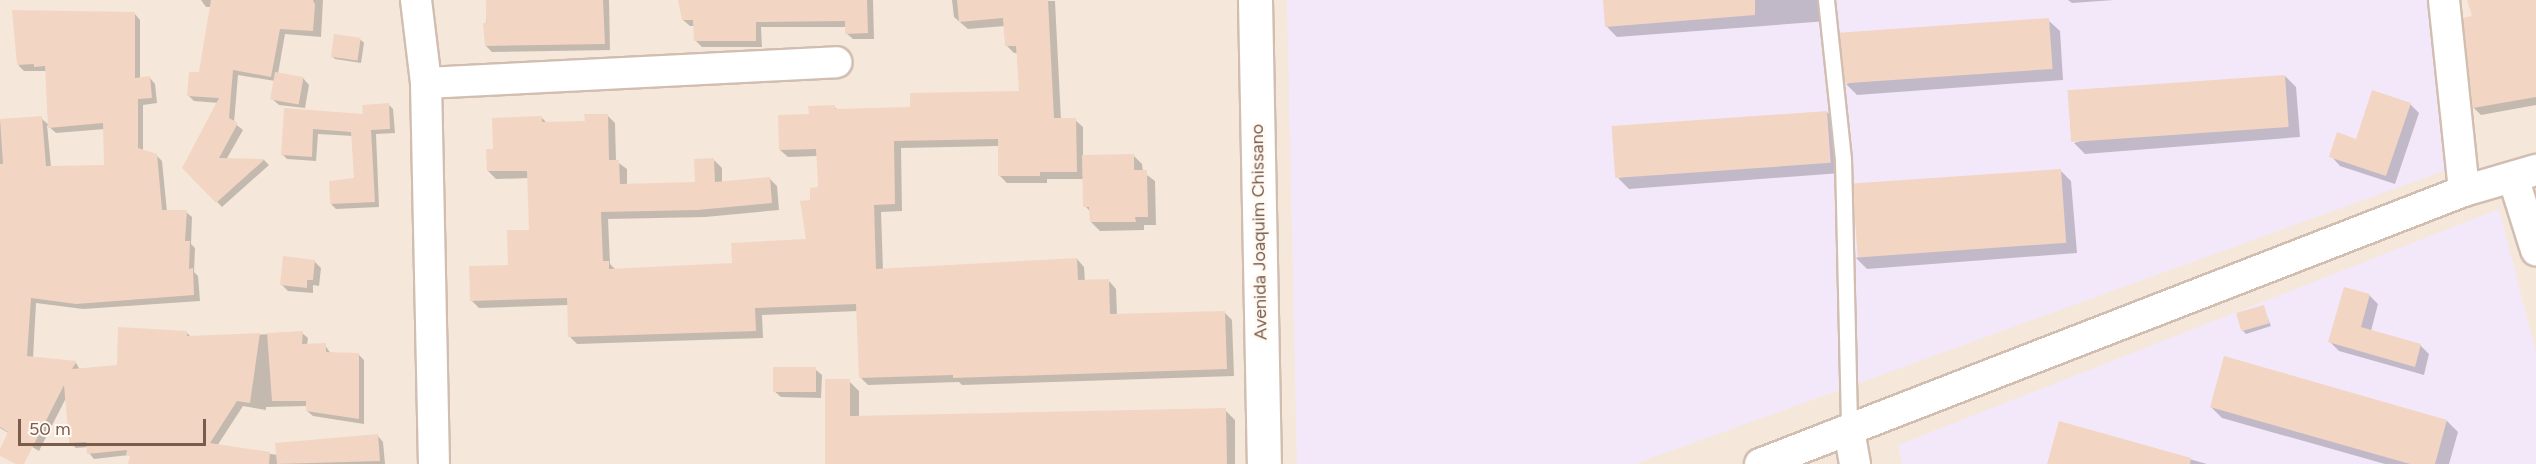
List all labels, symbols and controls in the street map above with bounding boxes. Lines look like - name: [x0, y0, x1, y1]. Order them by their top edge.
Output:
- street label: Avenida Joaquim Chissano: [1246, 124, 1272, 340]
- scale bar: [21, 407, 208, 445]
- text: 50 m: [29, 418, 71, 440]

